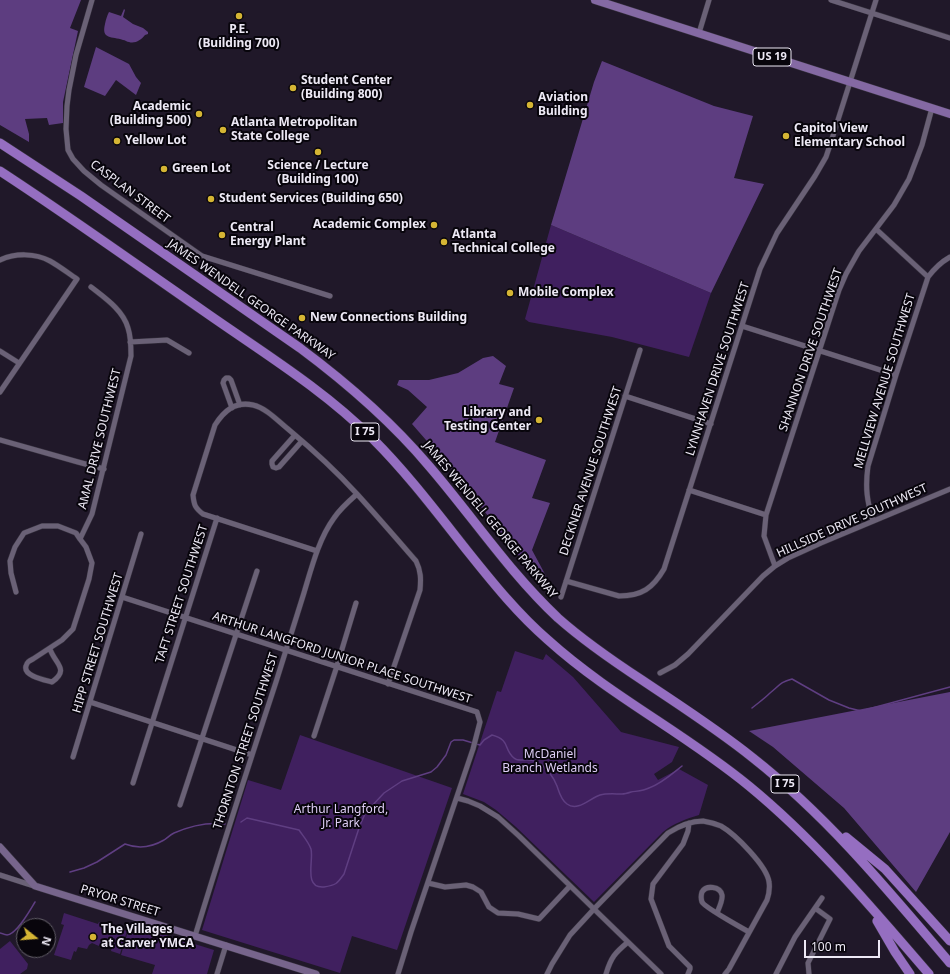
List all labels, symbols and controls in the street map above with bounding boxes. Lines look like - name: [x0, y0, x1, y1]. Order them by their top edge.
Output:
- marker: P.E. (Building 700): [234, 11, 244, 21]
- place label: P.E. (Building 700): [198, 23, 280, 51]
- road number: US 19: [753, 48, 791, 66]
- place label: Student Center (Building 800): [301, 74, 392, 102]
- marker: Student Center (Building 800): [288, 83, 298, 93]
- place label: Aviation Building: [538, 91, 588, 119]
- place label: Academic (Building 500): [110, 100, 191, 128]
- marker: Aviation Building: [525, 100, 535, 110]
- marker: Academic (Building 500): [194, 109, 204, 119]
- place label: Atlanta Metropolitan State College: [231, 116, 357, 144]
- place label: Capitol View Elementary School: [794, 122, 905, 150]
- marker: Atlanta Metropolitan State College: [218, 125, 228, 135]
- marker: Capitol View Elementary School: [781, 131, 791, 141]
- place label: Yellow Lot: [125, 134, 186, 148]
- marker: Yellow Lot: [112, 136, 122, 146]
- marker: Science / Lecture (Building 100): [313, 147, 323, 157]
- street label: CASPLAN STREET: [87, 157, 173, 227]
- place label: Science / Lecture (Building 100): [267, 159, 369, 187]
- place label: Green Lot: [172, 162, 230, 176]
- marker: Green Lot: [159, 164, 169, 174]
- place label: Student Services (Building 650): [219, 192, 403, 206]
- marker: Student Services (Building 650): [206, 194, 216, 204]
- place label: Academic Complex: [313, 218, 426, 232]
- marker: Academic Complex: [429, 220, 439, 230]
- place label: Central Energy Plant: [230, 221, 306, 249]
- place label: Atlanta Technical College: [452, 228, 555, 256]
- marker: Central Energy Plant: [217, 230, 227, 240]
- street label: JAMES WENDELL GEORGE PARKWAY: [165, 237, 337, 363]
- marker: Atlanta Technical College: [439, 237, 449, 247]
- street label: SHANNON DRIVE SOUTHWEST: [776, 266, 846, 434]
- street label: LYNNHAVEN DRIVE SOUTHWEST: [683, 280, 753, 458]
- place label: Mobile Complex: [518, 286, 614, 300]
- marker: Mobile Complex: [505, 288, 515, 298]
- street label: MELLVIEW AVENUE SOUTHWEST: [851, 292, 919, 470]
- place label: New Connections Building: [310, 311, 467, 325]
- marker: New Connections Building: [297, 313, 307, 323]
- street label: AMAL DRIVE SOUTHWEST: [76, 367, 124, 511]
- street label: DECKNER AVENUE SOUTHWEST: [557, 385, 625, 557]
- place label: Library and Testing Center: [444, 406, 531, 434]
- marker: Library and Testing Center: [534, 415, 544, 425]
- road number: I 75: [351, 423, 379, 441]
- street label: JAMES WENDELL GEORGE PARKWAY: [420, 438, 560, 602]
- street label: HILLSIDE DRIVE SOUTHWEST: [774, 481, 930, 561]
- street label: TAFT STREET SOUTHWEST: [153, 523, 211, 665]
- street label: HIPP STREET SOUTHWEST: [70, 571, 126, 715]
- street label: ARTHUR LANGFORD JUNIOR PLACE SOUTHWEST: [211, 609, 473, 707]
- street label: THORNTON STREET SOUTHWEST: [211, 651, 281, 831]
- park label: McDaniel Branch Wetlands: [502, 748, 598, 776]
- road number: I 75: [771, 775, 799, 793]
- park label: Arthur Langford, Jr. Park: [294, 803, 388, 831]
- street label: PRYOR STREET: [79, 882, 161, 920]
- north arrow: [16, 918, 56, 958]
- place label: The Villages at Carver YMCA: [101, 923, 194, 951]
- marker: The Villages at Carver YMCA: [88, 932, 98, 942]
- scale bar: [806, 932, 882, 958]
- text: N: [39, 935, 55, 948]
- text: 100 m: [811, 938, 846, 955]

